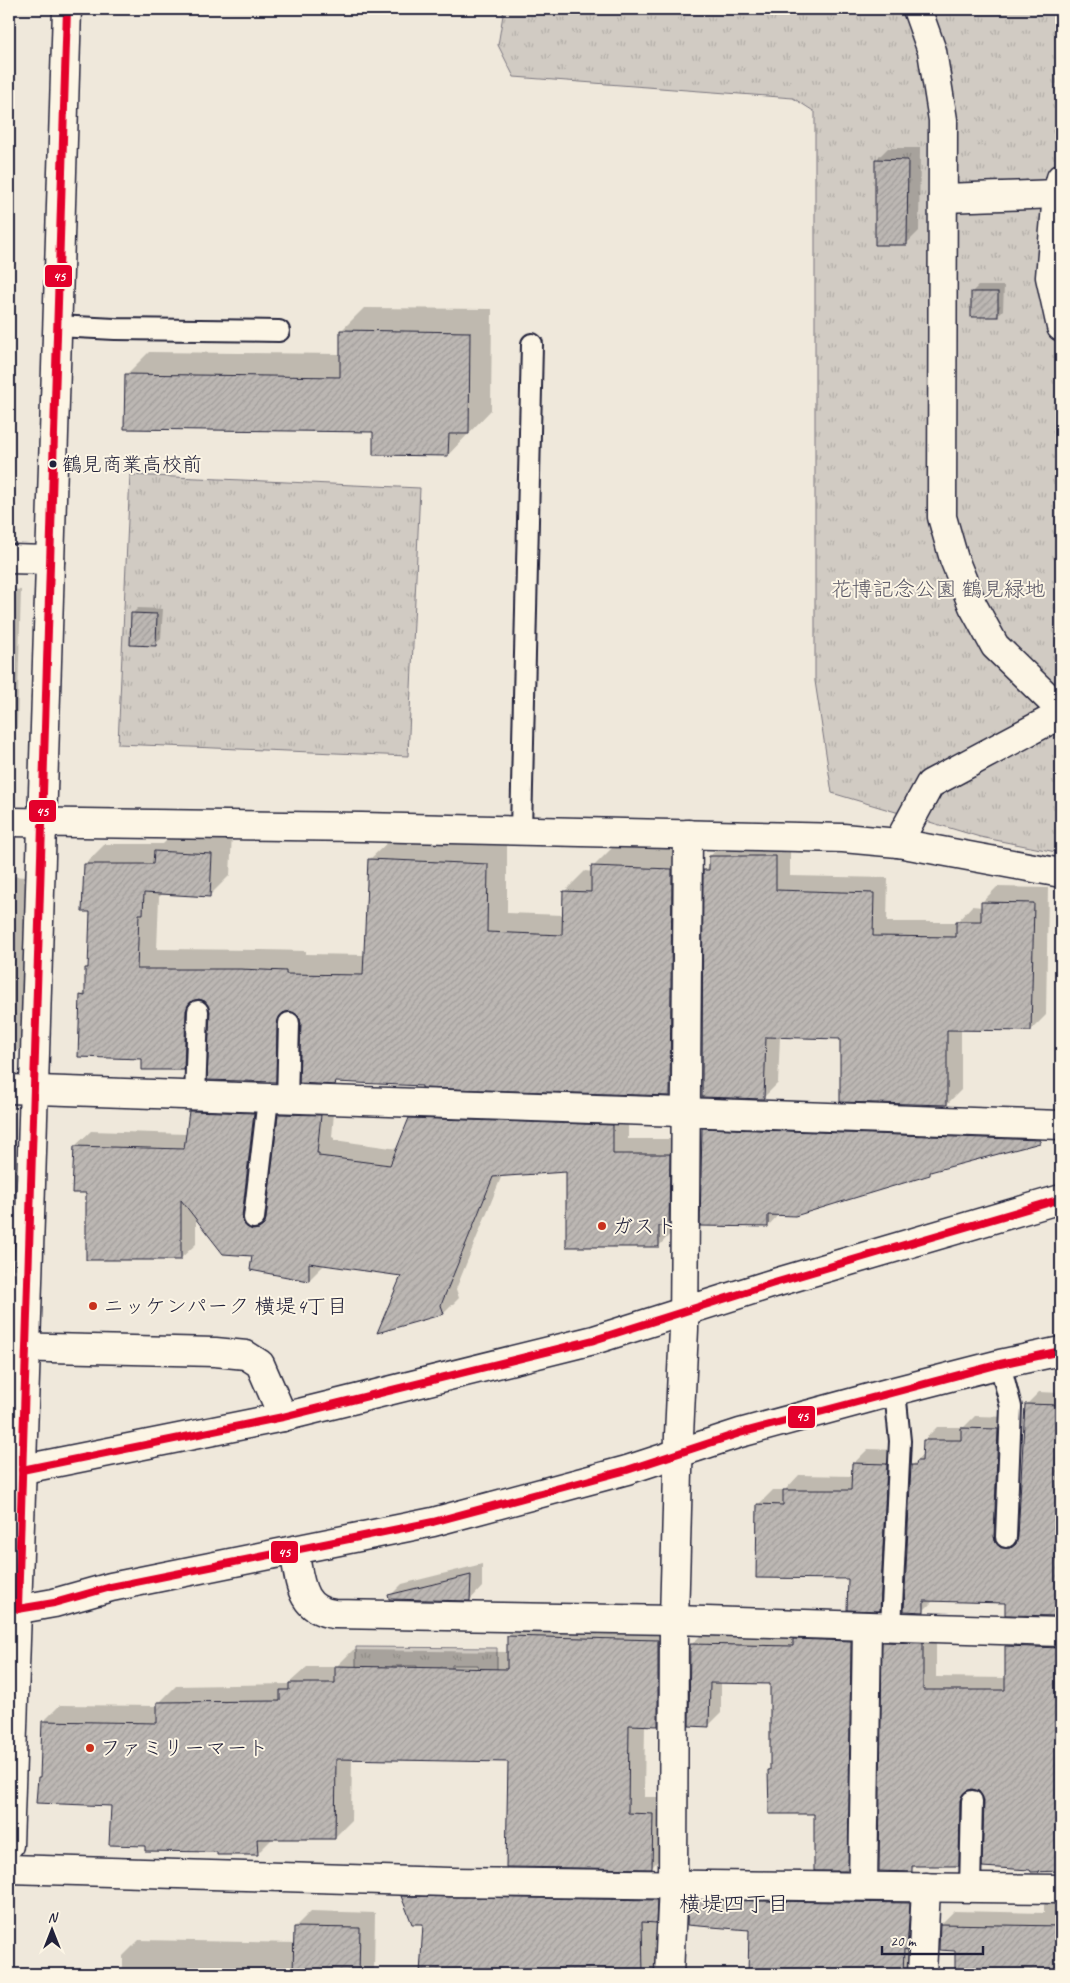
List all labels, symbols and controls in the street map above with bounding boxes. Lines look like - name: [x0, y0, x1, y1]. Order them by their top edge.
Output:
- line badge: 45: [44, 264, 73, 288]
- text: 45: [53, 268, 67, 285]
- place label: 鶴見商業高校前: [62, 452, 202, 477]
- marker: 鶴見商業高校前: [48, 459, 58, 469]
- park label: 花博記念公園 鶴見緑地: [830, 576, 1046, 602]
- line badge: 45: [28, 799, 57, 823]
- text: 45: [36, 803, 50, 820]
- place label: ガスト: [612, 1213, 677, 1239]
- marker: ガスト: [596, 1220, 608, 1232]
- place label: ニッケンパーク 横堤4丁目: [103, 1293, 348, 1319]
- marker: ニッケンパーク 横堤4丁目: [87, 1300, 99, 1312]
- line badge: 45: [787, 1405, 816, 1429]
- text: 45: [796, 1408, 810, 1425]
- line badge: 45: [270, 1540, 299, 1564]
- text: 45: [278, 1544, 292, 1561]
- place label: ファミリーマート: [100, 1735, 268, 1761]
- marker: ファミリーマート: [84, 1742, 96, 1754]
- district label: 横堤四丁目: [679, 1890, 789, 1918]
- north arrow: [28, 1906, 78, 1956]
- text: N: [48, 1909, 59, 1926]
- scale bar: [882, 1923, 984, 1955]
- text: 20 m: [890, 1932, 917, 1951]

